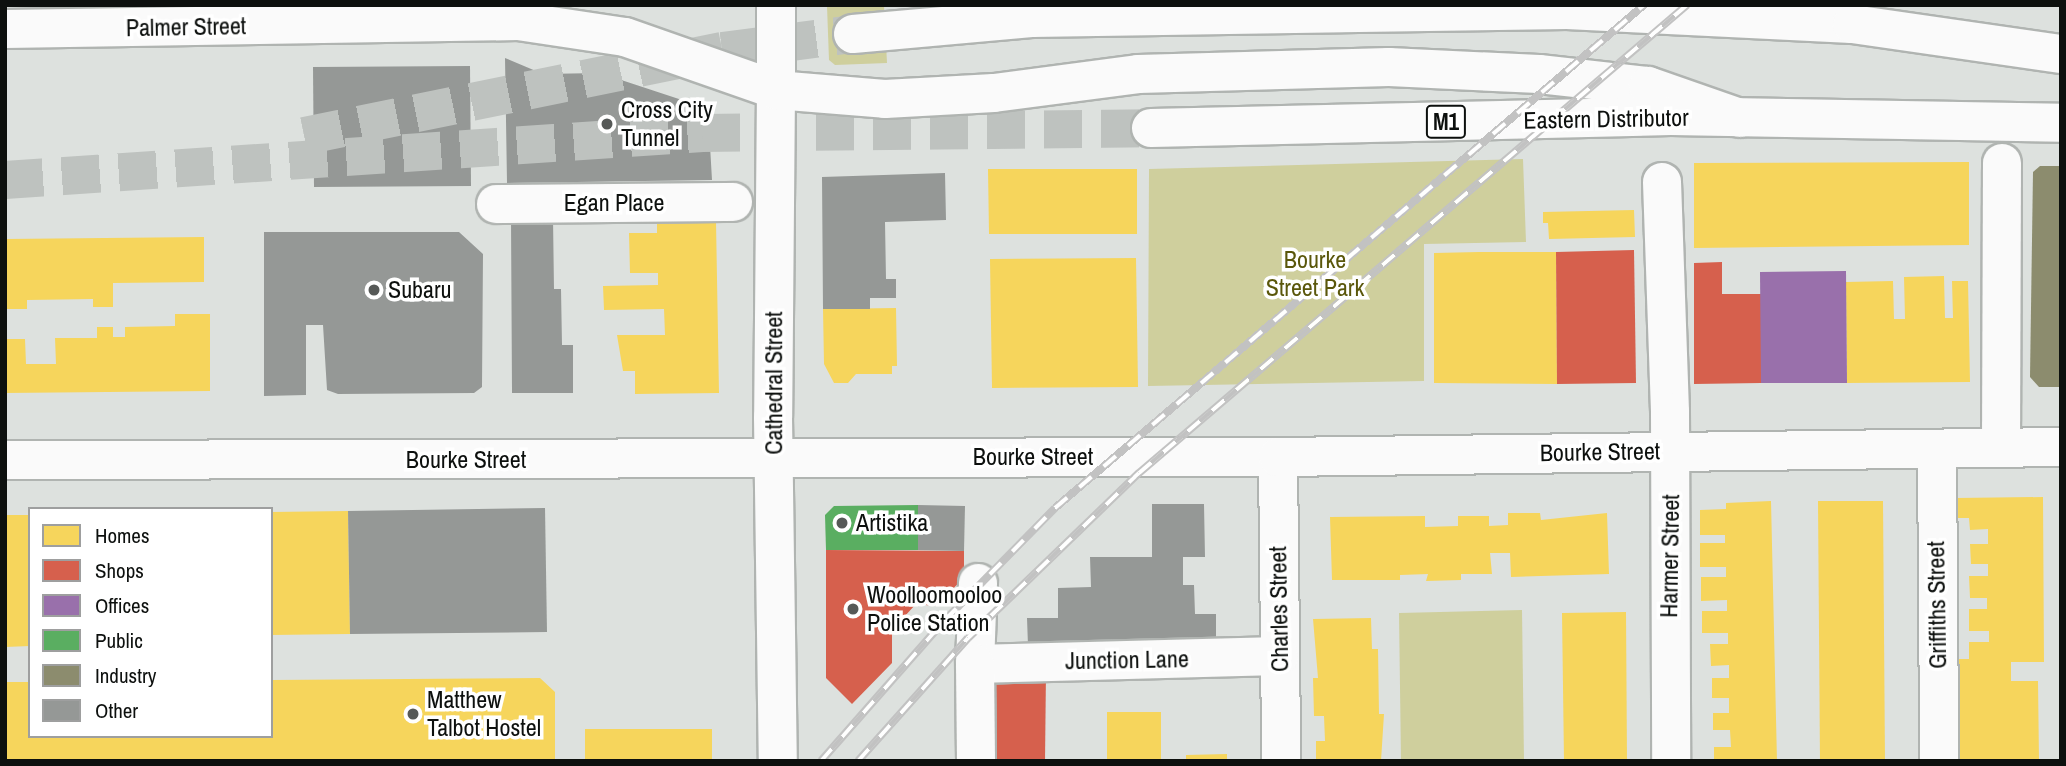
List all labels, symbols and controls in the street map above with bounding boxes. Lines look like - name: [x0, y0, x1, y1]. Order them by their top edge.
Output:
- street label: Palmer Street: [126, 12, 246, 42]
- place label: Cross City Tunnel: [621, 96, 713, 152]
- road number: M1: [1425, 102, 1467, 141]
- street label: Eastern Distributor: [1523, 103, 1689, 135]
- marker: Cross City Tunnel: [599, 116, 615, 132]
- street label: Egan Place: [564, 189, 664, 217]
- park label: Bourke Street Park: [1266, 246, 1364, 302]
- place label: Subaru: [388, 276, 451, 304]
- marker: Subaru: [366, 282, 382, 298]
- street label: Cathedral Street: [760, 311, 788, 455]
- street label: Bourke Street: [1540, 437, 1660, 467]
- street label: Bourke Street: [973, 443, 1093, 471]
- street label: Bourke Street: [406, 446, 526, 474]
- street label: Harmer Street: [1655, 494, 1685, 618]
- legend: [28, 507, 273, 738]
- place label: Artistika: [856, 509, 928, 537]
- marker: Artistika: [834, 515, 850, 531]
- text: Homes: [95, 521, 150, 550]
- street label: Griffiths Street: [1921, 541, 1953, 669]
- street label: Charles Street: [1264, 546, 1294, 672]
- text: Shops: [95, 556, 144, 585]
- place label: Woolloomooloo Police Station: [867, 581, 1002, 637]
- text: Offices: [95, 591, 149, 620]
- marker: Woolloomooloo Police Station: [845, 601, 861, 617]
- text: Public: [95, 626, 143, 655]
- street label: Junction Lane: [1065, 645, 1189, 675]
- text: Industry: [95, 661, 156, 690]
- place label: Matthew Talbot Hostel: [427, 686, 541, 742]
- text: Other: [95, 696, 138, 725]
- marker: Matthew Talbot Hostel: [405, 706, 421, 722]

